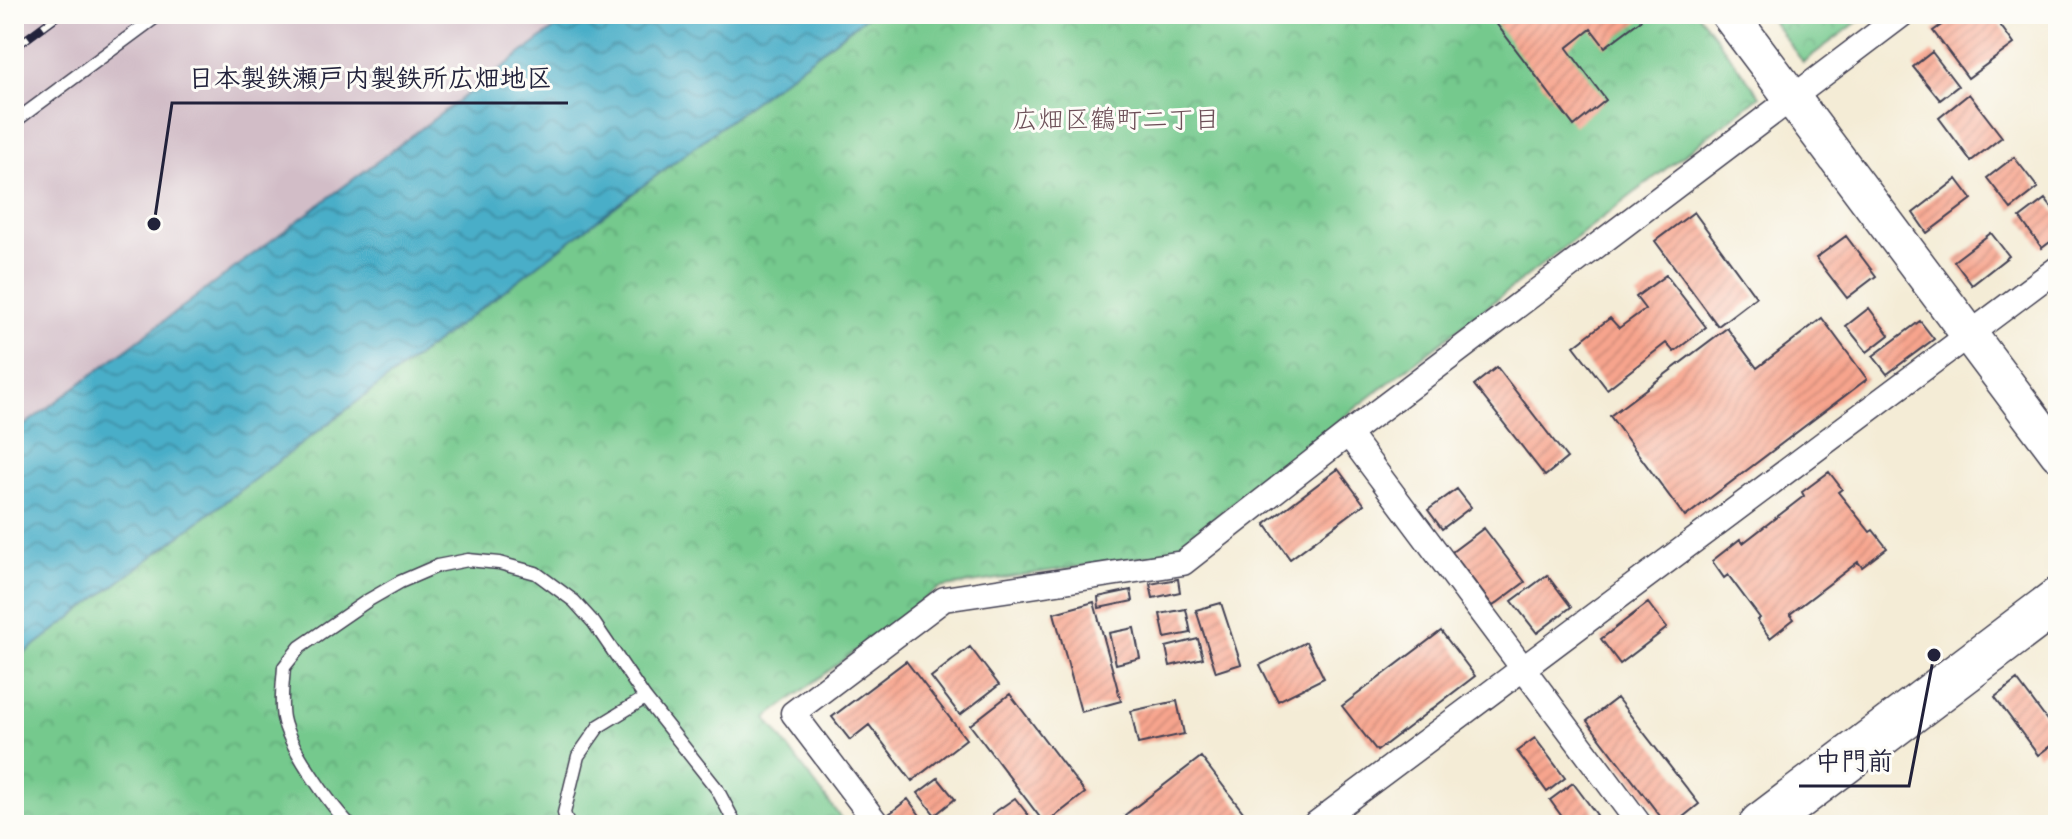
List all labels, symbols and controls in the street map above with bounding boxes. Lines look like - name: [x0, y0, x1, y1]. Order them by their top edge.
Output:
- callout: 日本製鉄瀬戸内製鉄所広畑地区: [172, 53, 568, 103]
- text: 日本製鉄瀬戸内製鉄所広畑地区: [188, 60, 552, 95]
- district label: 広畑区鶴町二丁目: [1012, 101, 1220, 136]
- callout: 中門前: [1799, 736, 1909, 786]
- text: 中門前: [1815, 743, 1893, 778]

